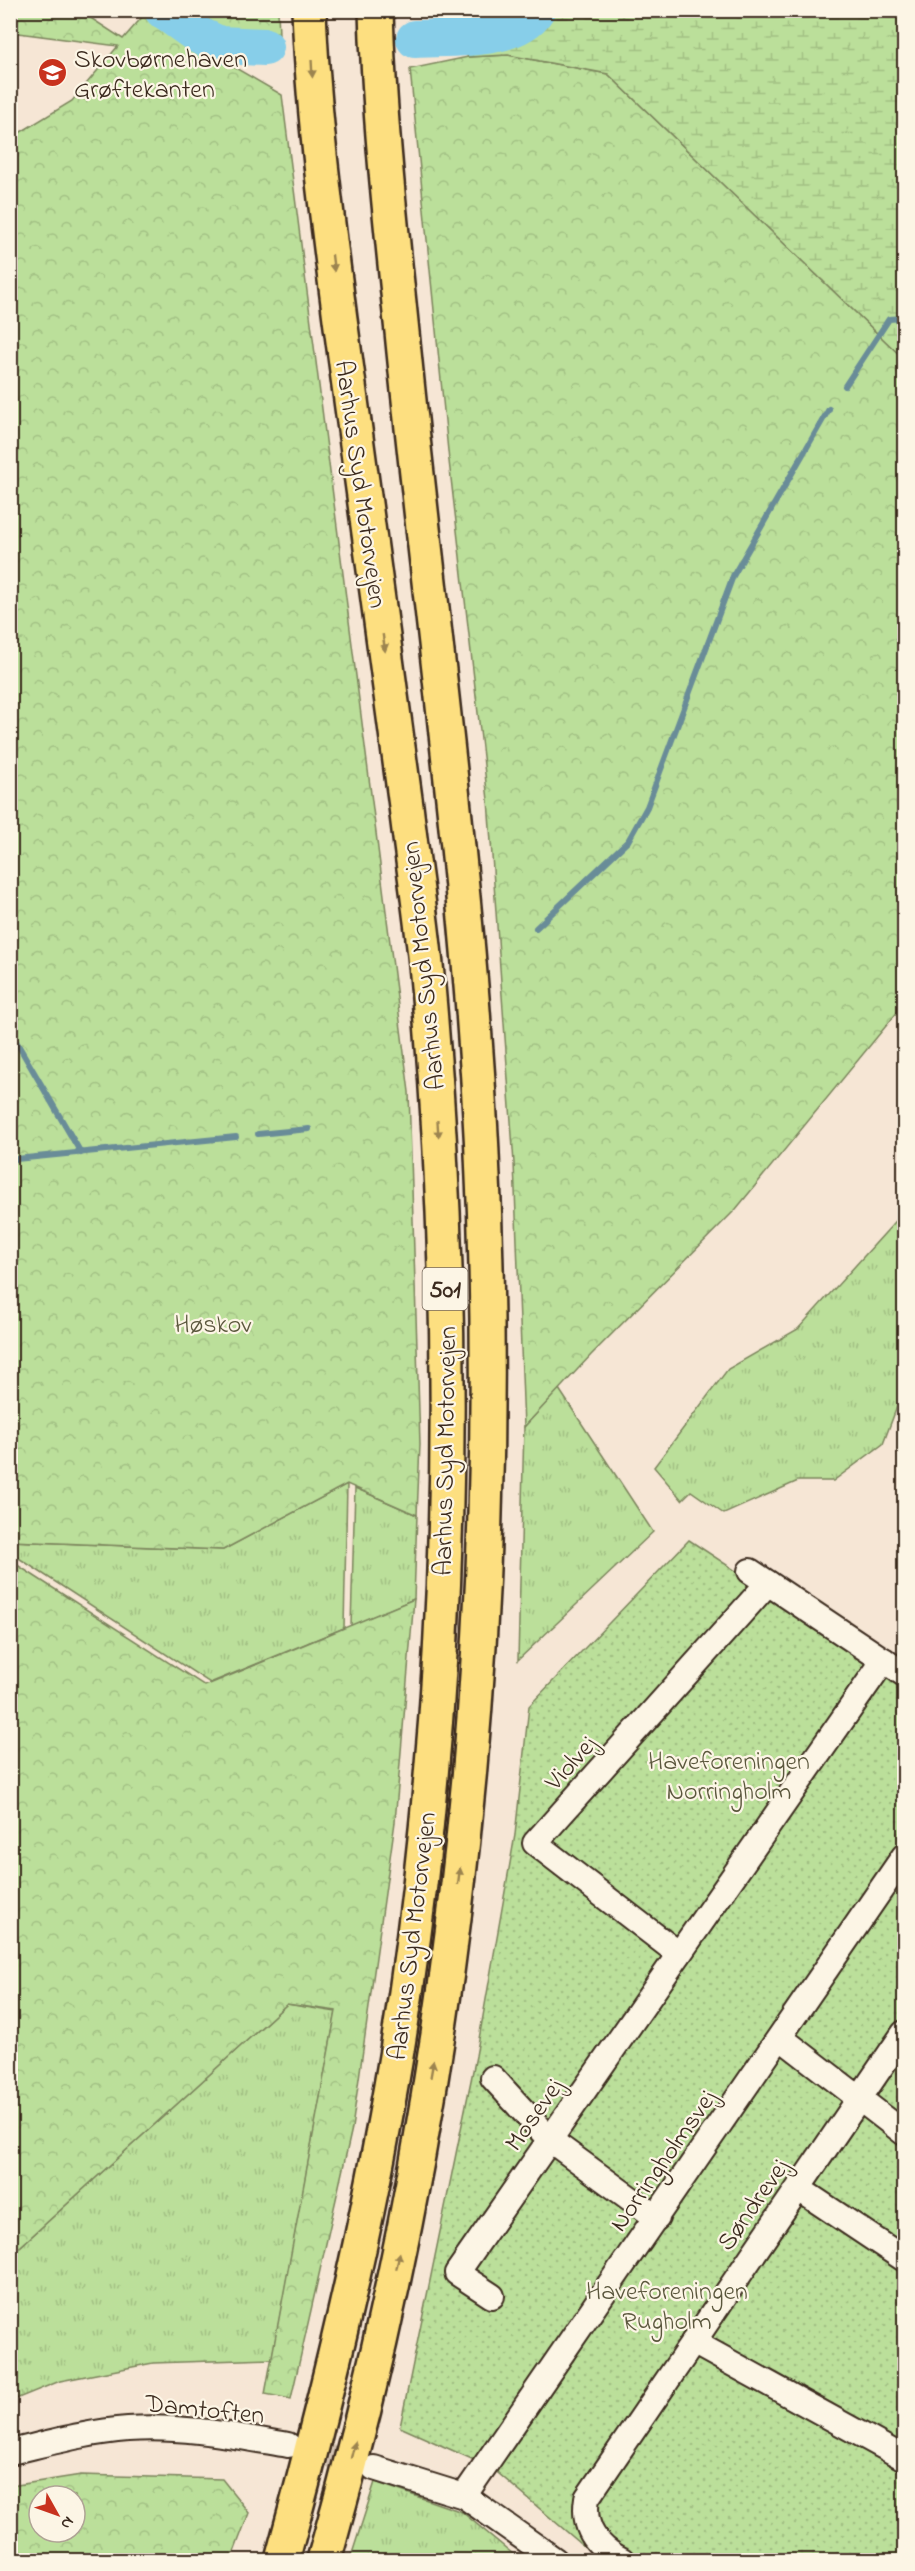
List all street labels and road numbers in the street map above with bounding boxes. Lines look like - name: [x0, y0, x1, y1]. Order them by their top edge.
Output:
- street label: Aarhus Syd Motorvejen: [323, 358, 395, 611]
- street label: Aarhus Syd Motorvejen: [393, 839, 457, 1092]
- road number: 501: [422, 1268, 468, 1310]
- street label: Aarhus Syd Motorvejen: [426, 1326, 468, 1576]
- street label: Violvej: [536, 1727, 608, 1801]
- street label: Aarhus Syd Motorvejen: [380, 1810, 448, 2063]
- street label: Mosevej: [496, 2071, 575, 2160]
- street label: Norringholmsvej: [601, 2082, 728, 2241]
- street label: Søndrevej: [709, 2151, 801, 2260]
- street label: Damtoften: [142, 2386, 266, 2436]

